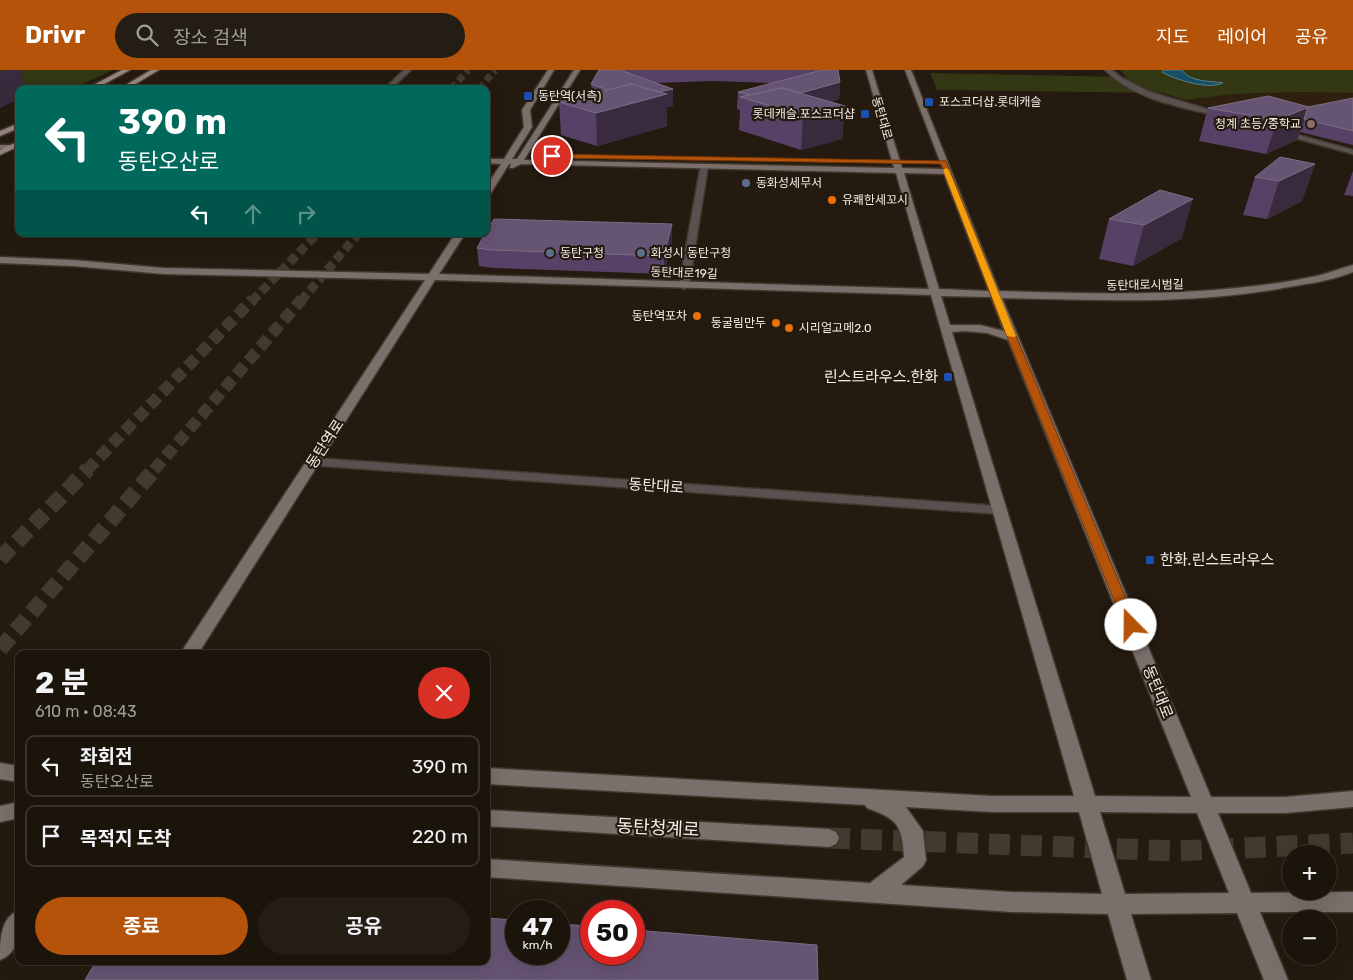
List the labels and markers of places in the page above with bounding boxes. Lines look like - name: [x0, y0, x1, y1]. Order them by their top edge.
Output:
- place label: 동탄역(서측): [538, 89, 601, 103]
- marker: 동탄역(서측): [522, 90, 534, 102]
- place label: 포스코더샵.롯데캐슬: [939, 95, 1041, 109]
- marker: 포스코더샵.롯데캐슬: [923, 96, 935, 108]
- place label: 롯데캐슬.포스코더샵: [753, 107, 855, 121]
- marker: 롯데캐슬.포스코더샵: [859, 108, 871, 120]
- place label: 청계 초등/중학교: [1215, 117, 1301, 131]
- marker: 청계 초등/중학교: [1305, 118, 1317, 130]
- pin: [531, 135, 573, 177]
- place label: 동화성세무서: [756, 176, 822, 190]
- marker: 동화성세무서: [740, 177, 752, 189]
- place label: 유쾌한세꼬시: [842, 193, 908, 207]
- marker: 유쾌한세꼬시: [826, 194, 838, 206]
- place label: 동탄구청: [560, 246, 604, 260]
- place label: 화성시 동탄구청: [651, 246, 731, 260]
- marker: 동탄구청: [544, 247, 556, 259]
- marker: 화성시 동탄구청: [635, 247, 647, 259]
- place label: 동탄역포차: [632, 309, 687, 323]
- marker: 동탄역포차: [691, 310, 703, 322]
- place label: 둥굴림만두: [711, 316, 766, 330]
- marker: 둥굴림만두: [770, 317, 782, 329]
- place label: 시리얼고메2.0: [799, 321, 872, 335]
- marker: 시리얼고메2.0: [783, 322, 795, 334]
- place label: 린스트라우스.한화: [824, 368, 938, 386]
- marker: 린스트라우스.한화: [942, 371, 954, 383]
- place label: 한화.린스트라우스: [1160, 551, 1274, 569]
- marker: 한화.린스트라우스: [1144, 554, 1156, 566]

